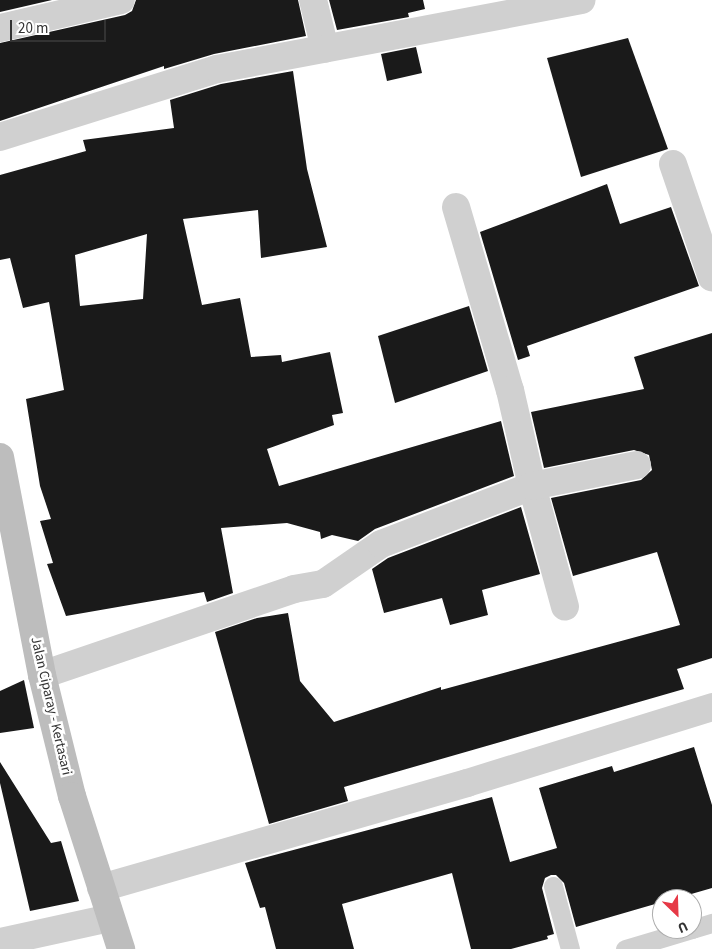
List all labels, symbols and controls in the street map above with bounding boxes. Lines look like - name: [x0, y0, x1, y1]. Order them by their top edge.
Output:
- scale bar: [12, 10, 109, 42]
- text: 20 m: [18, 18, 48, 39]
- street label: Jalan Ciparay - Kertasari: [27, 635, 75, 777]
- north arrow: [652, 889, 702, 939]
- text: U: [674, 916, 691, 938]

